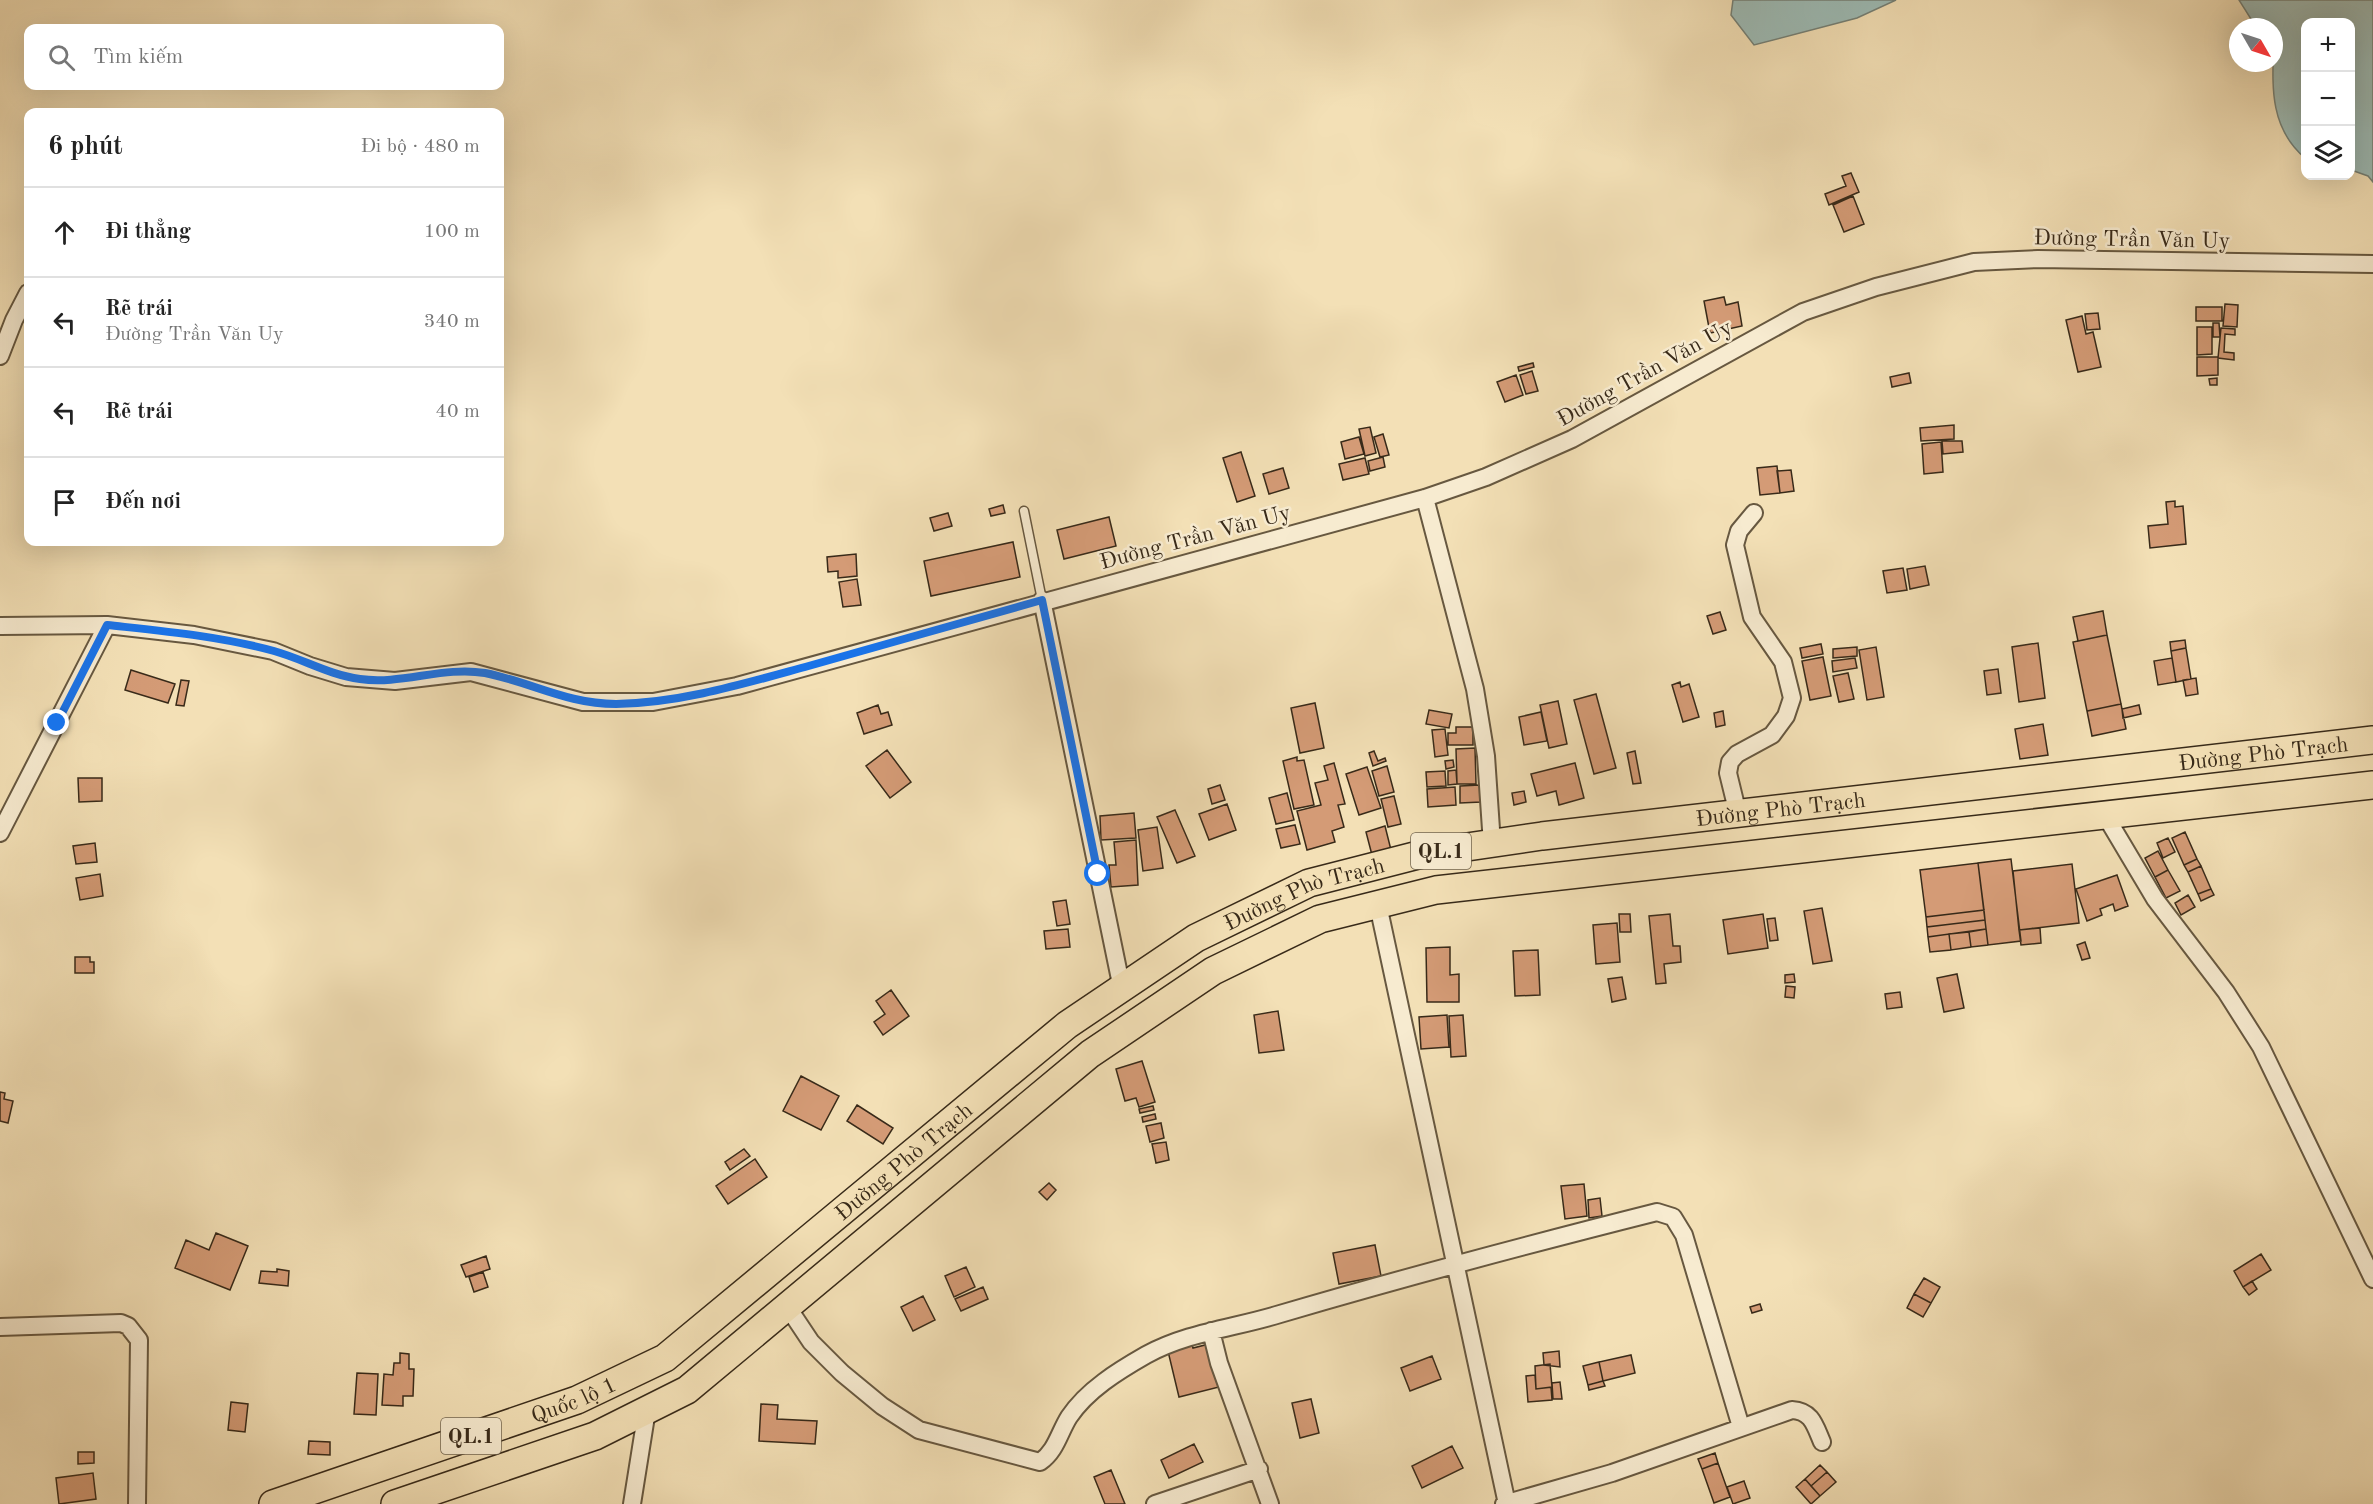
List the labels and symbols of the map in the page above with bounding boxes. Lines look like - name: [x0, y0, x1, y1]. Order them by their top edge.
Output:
- north arrow: [2229, 18, 2283, 72]
- street label: Đường Trần Văn Uy: [2033, 226, 2231, 253]
- street label: Đường Trần Văn Uy: [1553, 315, 1737, 431]
- street label: Đường Trần Văn Uy: [1097, 501, 1294, 574]
- route end: [43, 709, 69, 735]
- street label: Đường Phò Trạch: [2177, 734, 2349, 775]
- street label: Đường Phò Trạch: [1694, 790, 1867, 831]
- road number: QL.1: [1411, 833, 1471, 869]
- street label: Đường Phò Trạch: [1221, 855, 1387, 936]
- route start: [1084, 860, 1110, 886]
- street label: Đường Phò Trạch: [832, 1099, 977, 1225]
- street label: Quốc lộ 1: [529, 1374, 620, 1428]
- road number: QL.1: [441, 1418, 501, 1454]

